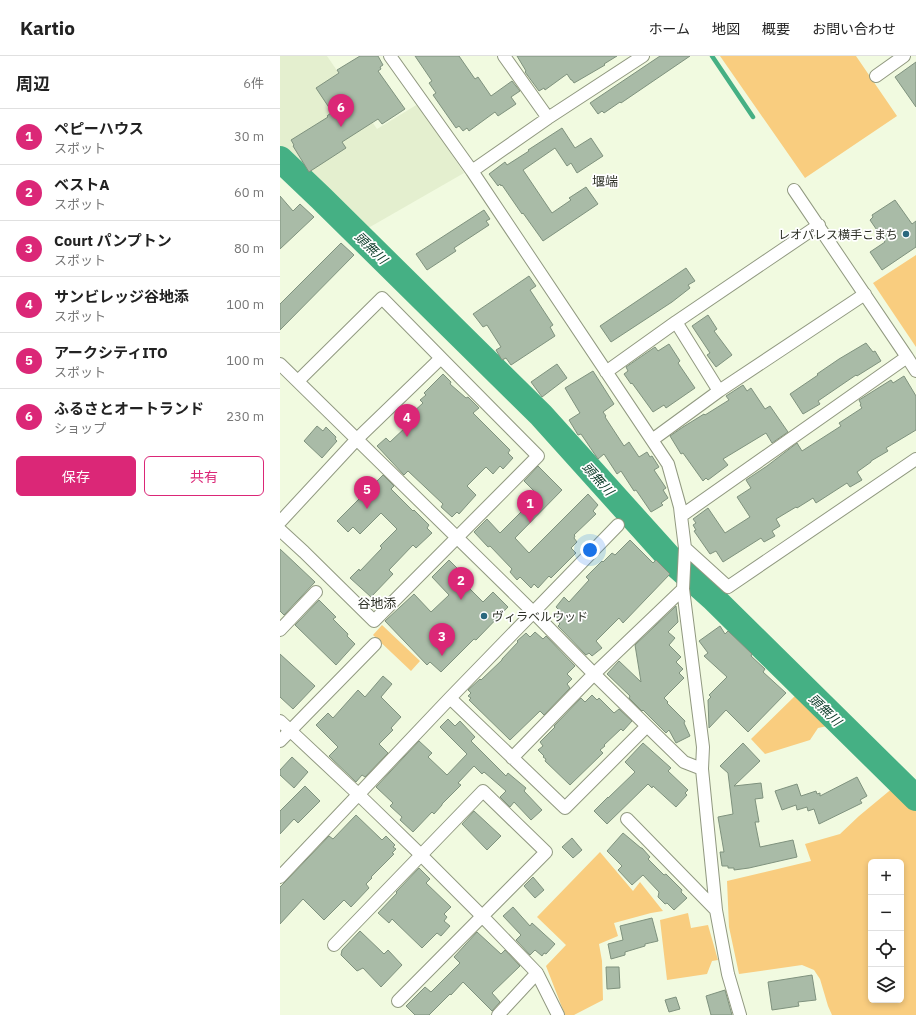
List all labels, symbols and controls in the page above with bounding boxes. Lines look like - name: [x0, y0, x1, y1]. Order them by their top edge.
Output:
- text: Kartio: [20, 16, 75, 40]
- text: ホーム: [648, 20, 690, 38]
- text: 地図: [712, 20, 740, 38]
- text: 概要: [762, 20, 790, 38]
- text: お問い合わせ: [812, 20, 896, 38]
- text: 周辺: [16, 73, 50, 95]
- text: 6件: [243, 75, 264, 92]
- pin: 6: [328, 94, 354, 127]
- text: ペピーハウス: [54, 119, 144, 138]
- text: 1: [25, 128, 33, 145]
- text: 30 m: [234, 128, 264, 145]
- text: スポット: [54, 140, 106, 157]
- district label: 堰端: [592, 173, 618, 190]
- text: ベストA: [54, 175, 110, 194]
- text: 2: [25, 184, 33, 201]
- text: 60 m: [234, 184, 264, 201]
- text: スポット: [54, 196, 106, 213]
- place label: レオパレス横手こまち: [778, 227, 898, 242]
- water label: 頭無川: [351, 228, 392, 269]
- marker: レオパレス横手こまち: [901, 229, 911, 239]
- text: Court パンプトン: [54, 231, 172, 250]
- text: 3: [25, 240, 33, 257]
- text: 80 m: [234, 240, 264, 257]
- text: スポット: [54, 252, 106, 269]
- text: サンビレッジ谷地添: [54, 287, 189, 306]
- text: 4: [25, 296, 33, 313]
- text: 100 m: [226, 296, 264, 313]
- text: スポット: [54, 308, 106, 325]
- text: アークシティITO: [54, 343, 168, 362]
- text: 5: [25, 352, 33, 369]
- text: 100 m: [226, 352, 264, 369]
- text: スポット: [54, 364, 106, 381]
- text: ふるさとオートランド: [54, 399, 204, 418]
- pin: 4: [394, 404, 420, 437]
- text: 6: [25, 408, 33, 425]
- text: 230 m: [226, 408, 264, 425]
- text: ショップ: [54, 420, 106, 437]
- button: 保存: [16, 456, 136, 496]
- button: 共有: [144, 456, 264, 496]
- water label: 頭無川: [579, 459, 619, 501]
- pin: 5: [354, 476, 380, 509]
- pin: 1: [517, 490, 543, 523]
- your location: [580, 540, 600, 560]
- pin: 2: [448, 567, 474, 600]
- district label: 谷地添: [357, 595, 397, 612]
- place label: ヴィラベルウッド: [492, 609, 588, 624]
- marker: ヴィラベルウッド: [479, 611, 489, 621]
- pin: 3: [429, 623, 455, 656]
- water label: 頭無川: [805, 690, 846, 731]
- map controls: [868, 859, 904, 1003]
- button: +: [868, 859, 904, 895]
- button: −: [868, 895, 904, 931]
- button: locate: [868, 931, 904, 967]
- button: layers: [868, 967, 904, 1003]

